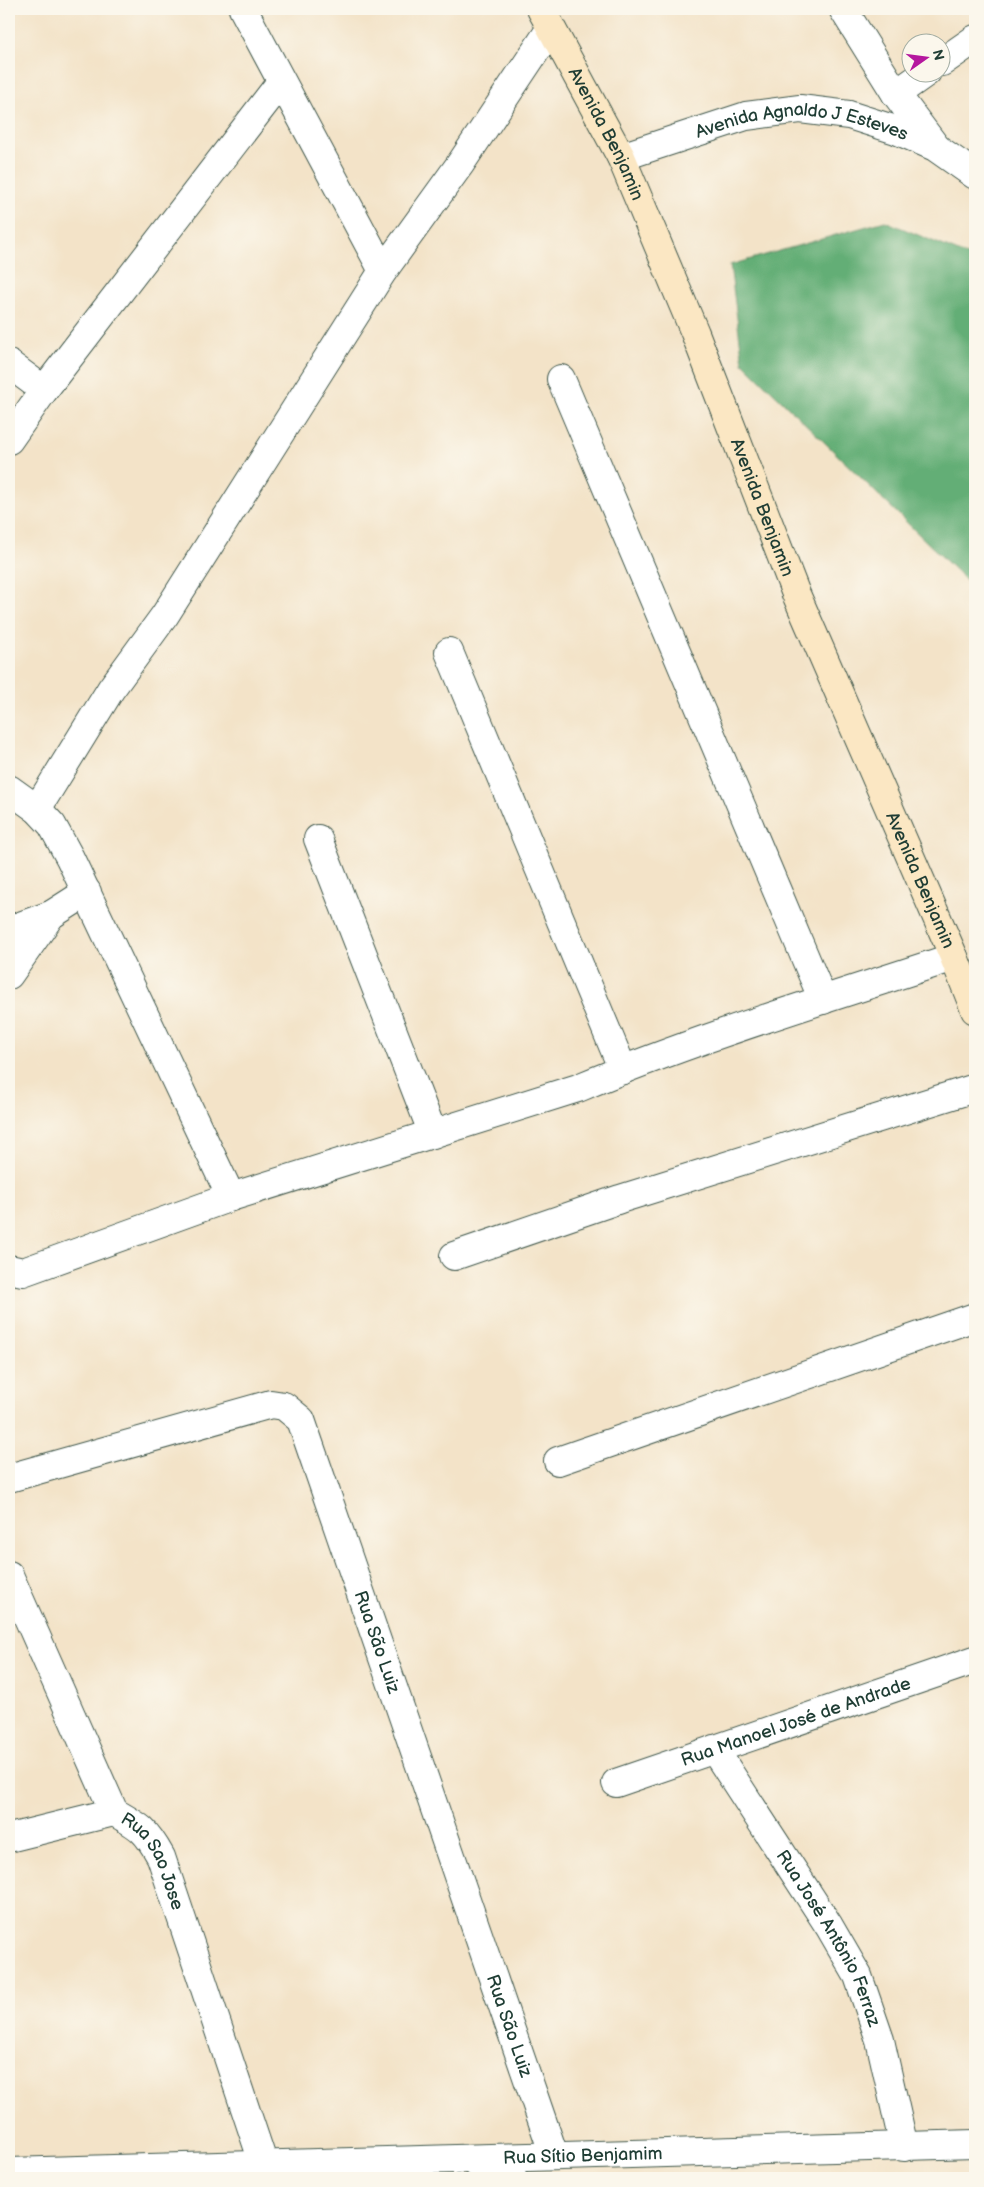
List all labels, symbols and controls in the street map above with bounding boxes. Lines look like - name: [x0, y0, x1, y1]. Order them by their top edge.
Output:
- north arrow: [902, 32, 952, 82]
- text: N: [929, 48, 948, 62]
- street label: Avenida Benjamin: [564, 64, 648, 204]
- text: Avenida Agnaldo J Esteves: [693, 99, 911, 145]
- street label: Avenida Agnaldo J Esteves: [691, 124, 911, 150]
- street label: Avenida Benjamin: [726, 435, 798, 579]
- street label: Avenida Benjamin: [881, 809, 959, 952]
- street label: Rua São Luiz: [350, 1588, 404, 1696]
- street label: Rua Manoel José de Andrade: [678, 1673, 914, 1771]
- street label: Rua Sao Jose: [117, 1808, 188, 1913]
- street label: Rua José Antônio Ferraz: [772, 1846, 885, 2030]
- street label: Rua São Luiz: [482, 1972, 536, 2080]
- street label: Rua Sítio Benjamim: [503, 2143, 663, 2169]

